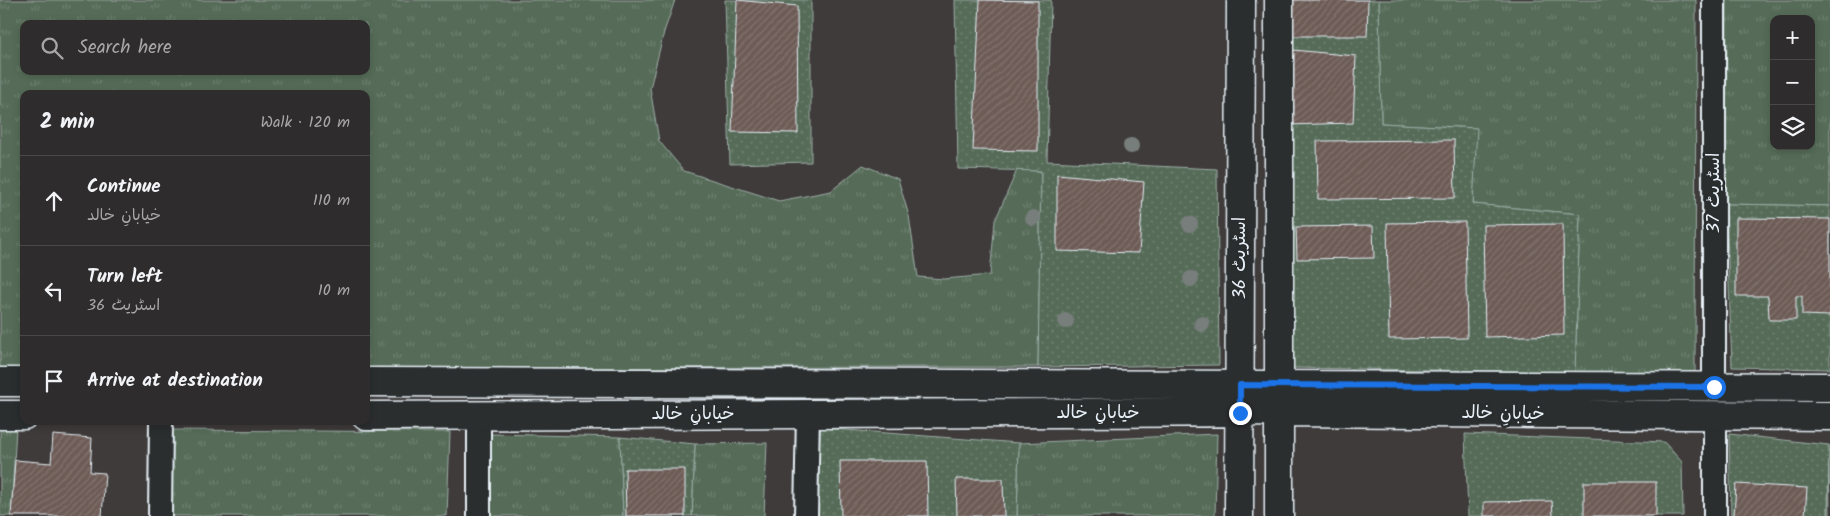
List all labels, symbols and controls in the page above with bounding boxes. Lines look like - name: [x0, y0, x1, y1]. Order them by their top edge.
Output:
- map controls: [1770, 15, 1815, 150]
- button: +: [1770, 15, 1815, 60]
- search box: [20, 20, 370, 75]
- text: Search here: [78, 33, 172, 63]
- icon: search: [38, 34, 66, 62]
- button: −: [1770, 60, 1815, 105]
- button: layers: [1770, 105, 1815, 150]
- text: 2 min: [40, 106, 95, 139]
- text: Walk · 120 m: [260, 110, 350, 135]
- street label: اسٹریٹ 37: [1700, 153, 1729, 233]
- text: Continue: [87, 172, 160, 202]
- icon: ahead: [40, 187, 68, 215]
- text: 110 m: [313, 188, 350, 213]
- text: خیابانِ خالد: [87, 203, 161, 228]
- street label: اسٹریٹ 36: [1226, 217, 1255, 299]
- text: Turn left: [87, 262, 162, 292]
- icon: left: [40, 277, 68, 305]
- text: 10 m: [318, 278, 350, 303]
- text: اسٹریٹ 36: [87, 293, 160, 318]
- text: Arrive at destination: [87, 366, 263, 396]
- icon: arrive: [40, 367, 68, 395]
- route start: [1703, 376, 1726, 399]
- street label: خیابانِ خالد: [1056, 399, 1140, 428]
- street label: خیابانِ خالد: [1461, 399, 1545, 429]
- street label: خیابانِ خالد: [651, 400, 735, 429]
- route end: [1229, 402, 1252, 425]

